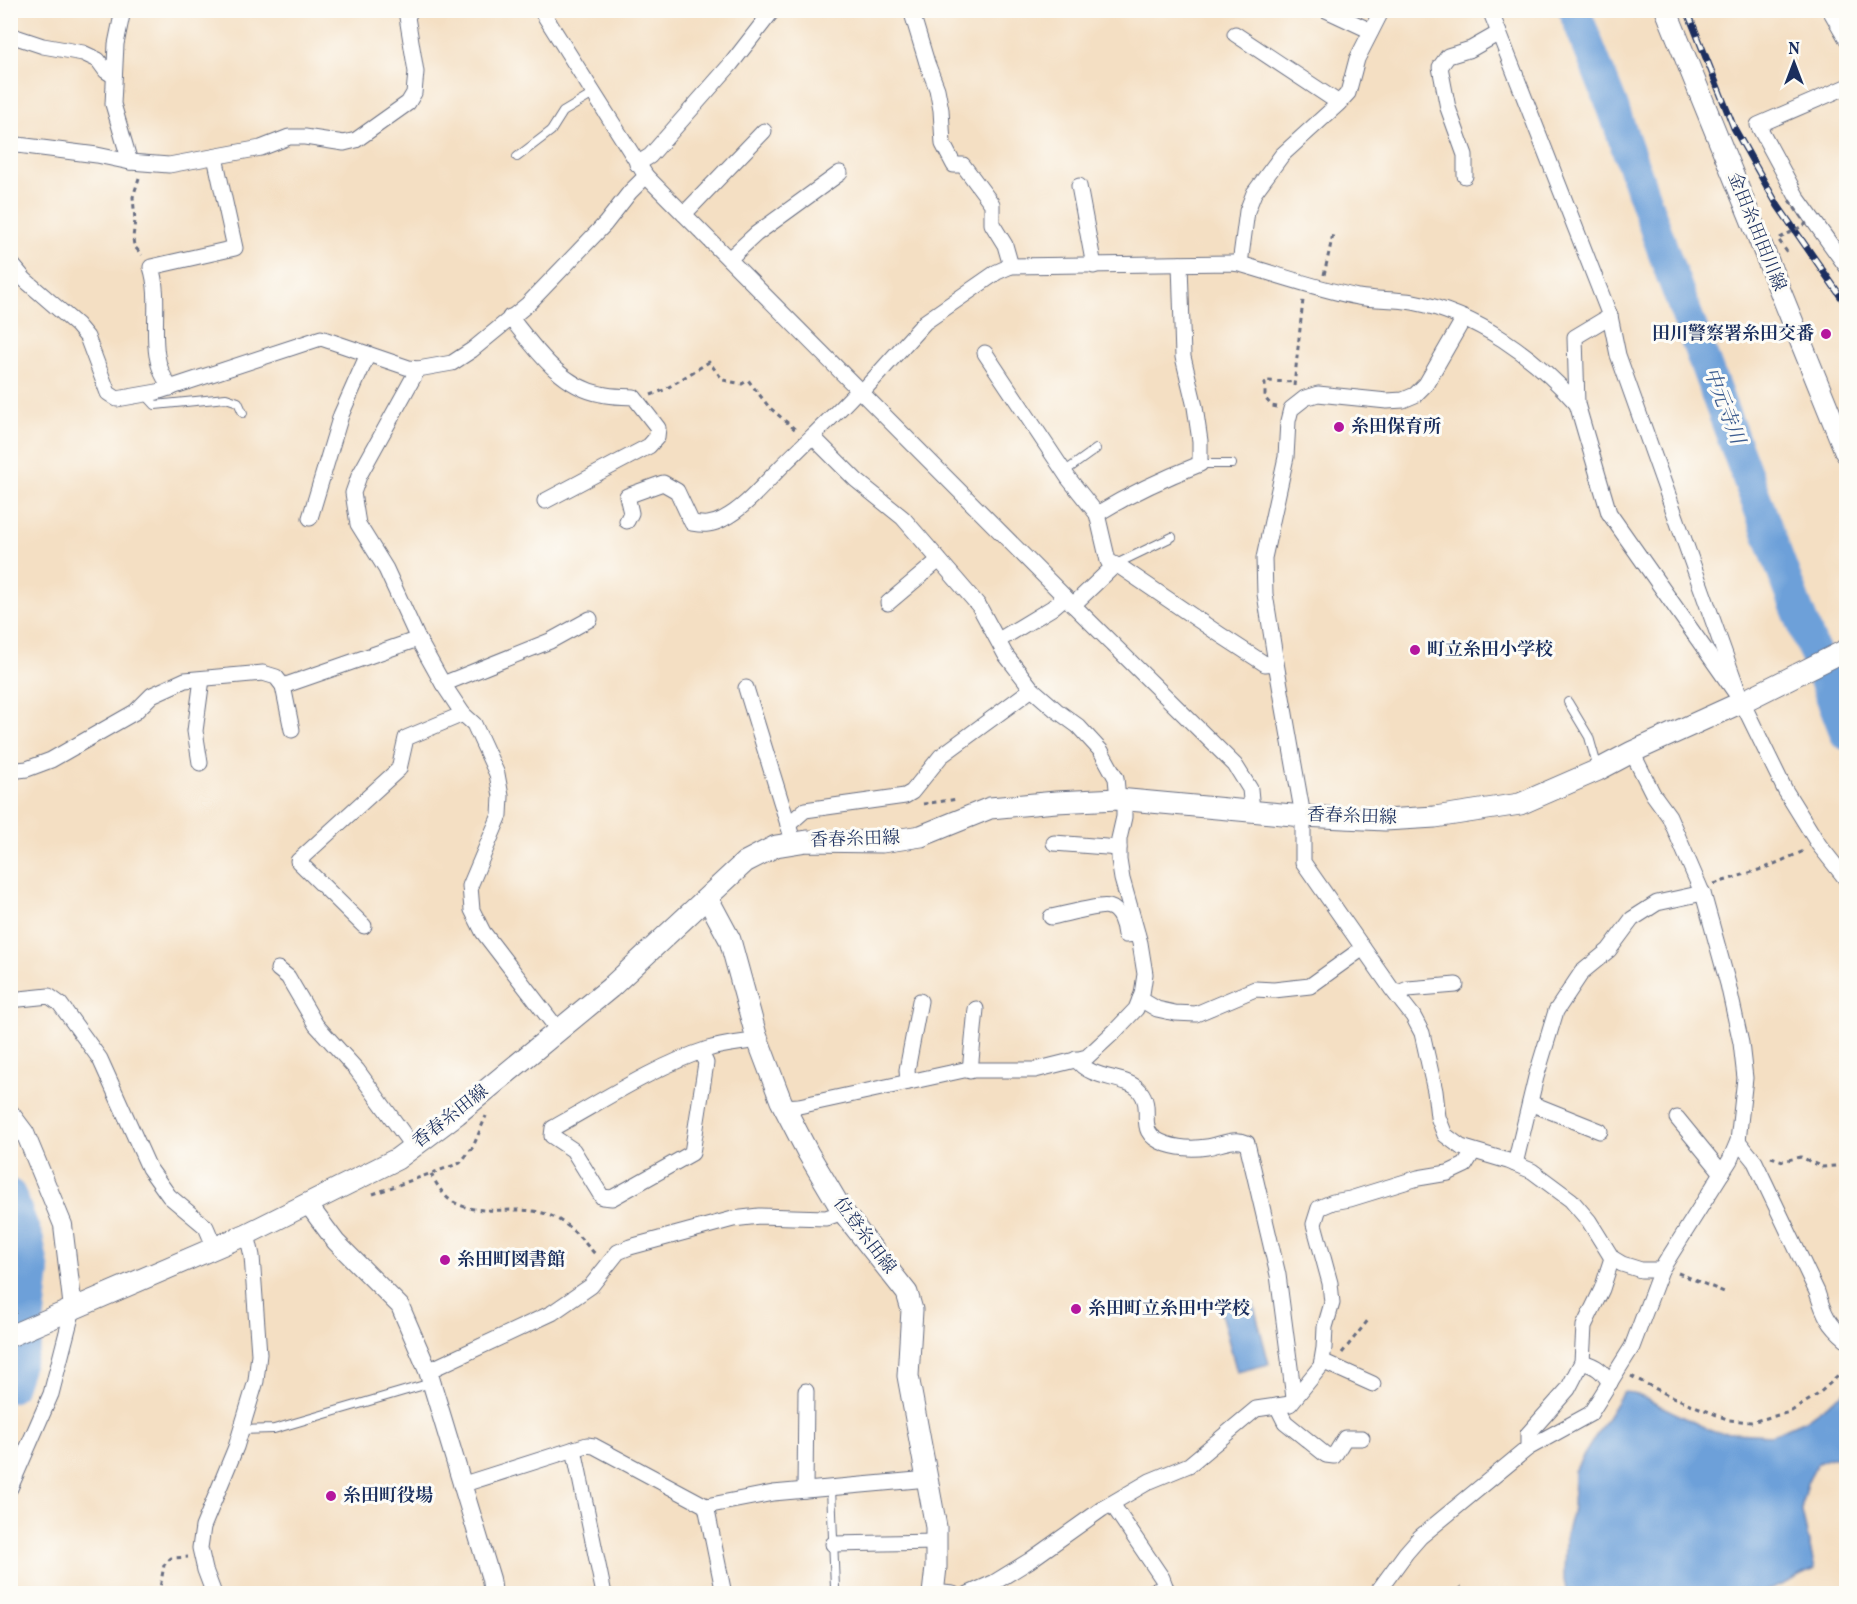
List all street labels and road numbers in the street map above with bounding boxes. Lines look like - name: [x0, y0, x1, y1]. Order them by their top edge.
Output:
- street label: 金田糸田田川線: [1721, 169, 1791, 295]
- street label: 香春糸田線: [1307, 803, 1397, 831]
- street label: 香春糸田線: [810, 826, 900, 854]
- street label: 香春糸田線: [408, 1079, 494, 1155]
- street label: 位登糸田線: [827, 1193, 901, 1279]

